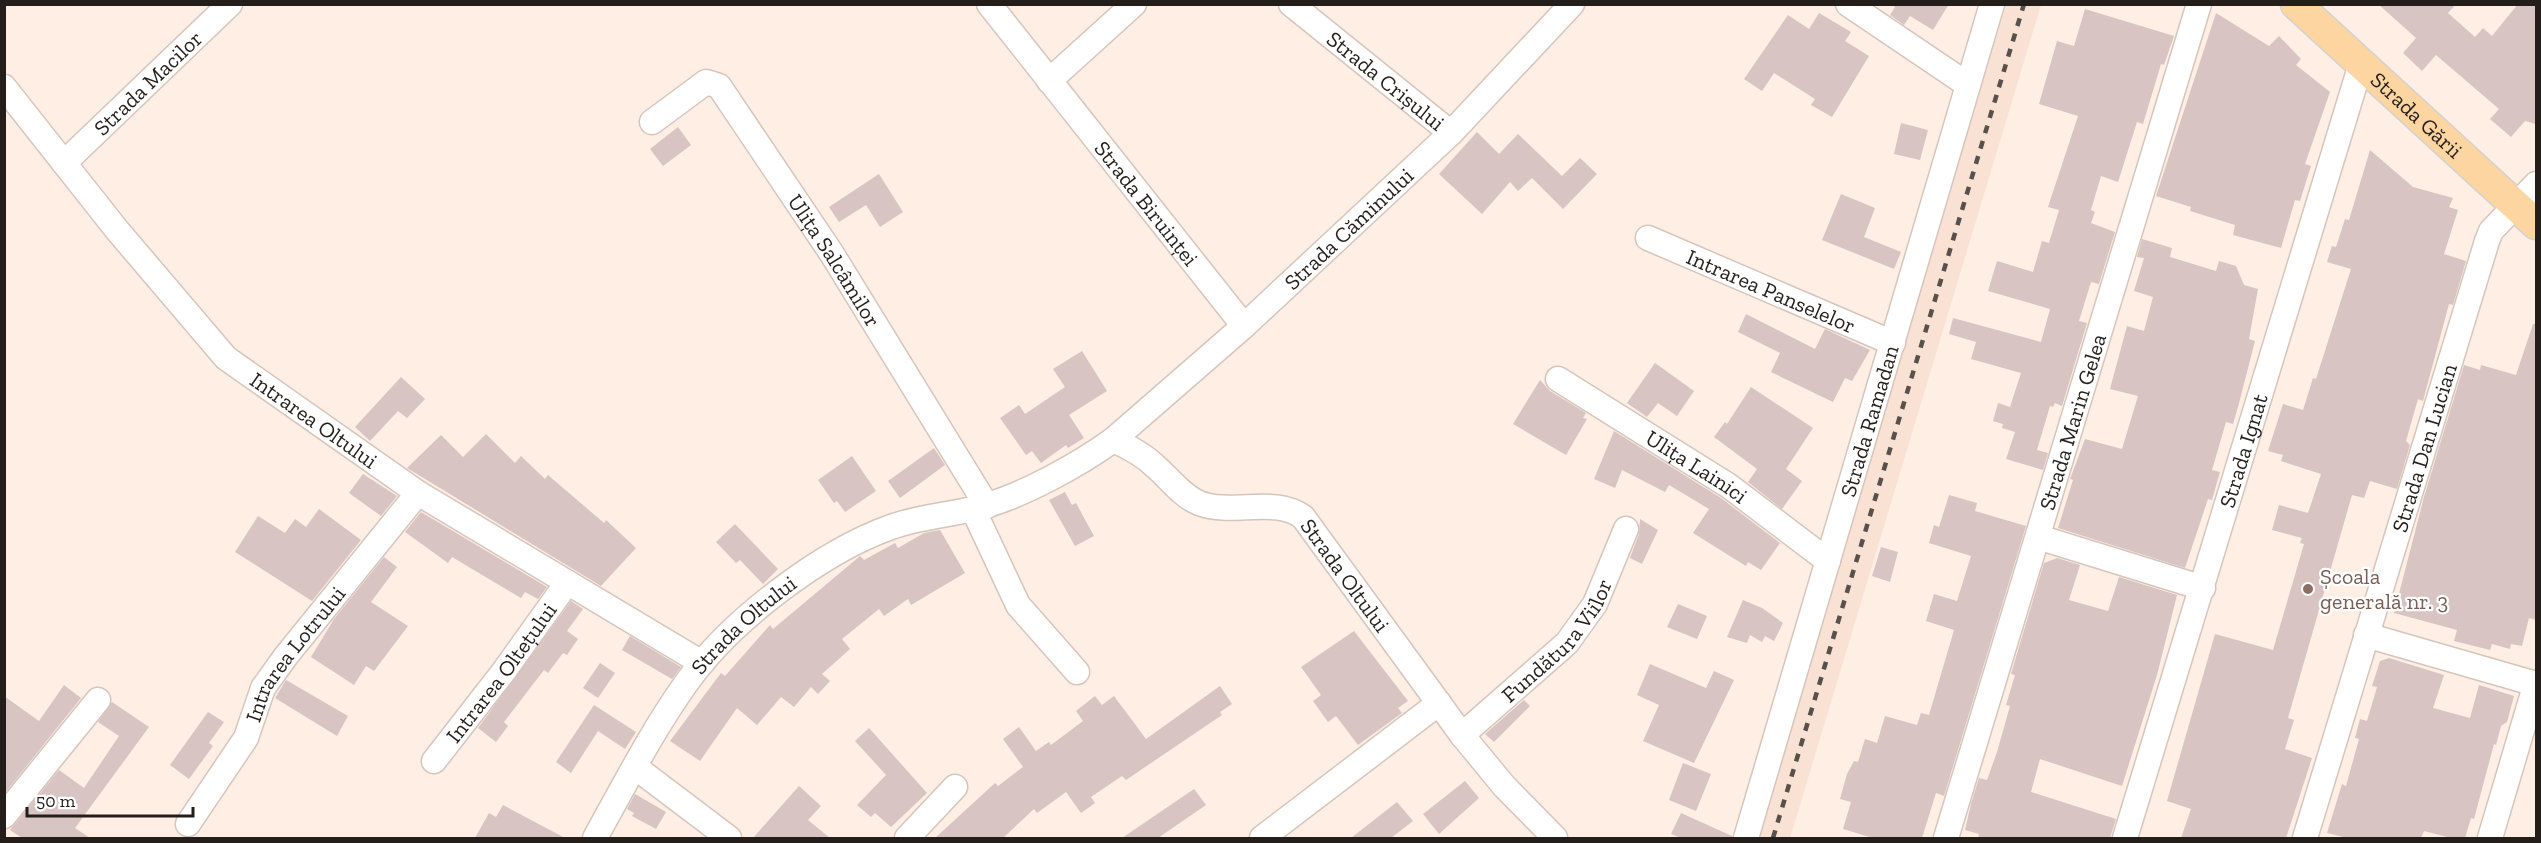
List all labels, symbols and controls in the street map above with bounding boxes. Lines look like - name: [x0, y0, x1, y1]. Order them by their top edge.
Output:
- street label: Strada Macilor: [88, 25, 208, 141]
- street label: Strada Crișului: [1321, 25, 1450, 137]
- street label: Strada Gării: [2365, 66, 2468, 164]
- street label: Strada Biruinței: [1089, 135, 1204, 271]
- street label: Strada Căminului: [1279, 162, 1419, 296]
- street label: Ulița Salcâmilor: [782, 189, 886, 332]
- street label: Intrarea Panselelor: [1682, 243, 1860, 339]
- street label: Strada Marin Gelea: [2033, 330, 2112, 513]
- street label: Strada Ramadan: [1834, 342, 1905, 500]
- street label: Strada Dan Lucian: [2386, 360, 2463, 535]
- street label: Intrarea Oltului: [245, 366, 383, 474]
- street label: Strada Ignat: [2214, 390, 2274, 511]
- street label: Ulița Lainici: [1641, 424, 1753, 509]
- street label: Strada Oltului: [1295, 513, 1395, 638]
- place label: Școala generală nr. 3: [2320, 563, 2448, 615]
- street label: Strada Oltului: [685, 570, 802, 680]
- street label: Fundătura Viilor: [1496, 575, 1618, 708]
- street label: Intrarea Lotrului: [240, 581, 351, 725]
- marker: Școala generală nr. 3: [2301, 582, 2315, 596]
- street label: Intrarea Oltețului: [440, 598, 563, 748]
- scale bar: [27, 780, 194, 818]
- text: 50 m: [36, 790, 76, 812]

